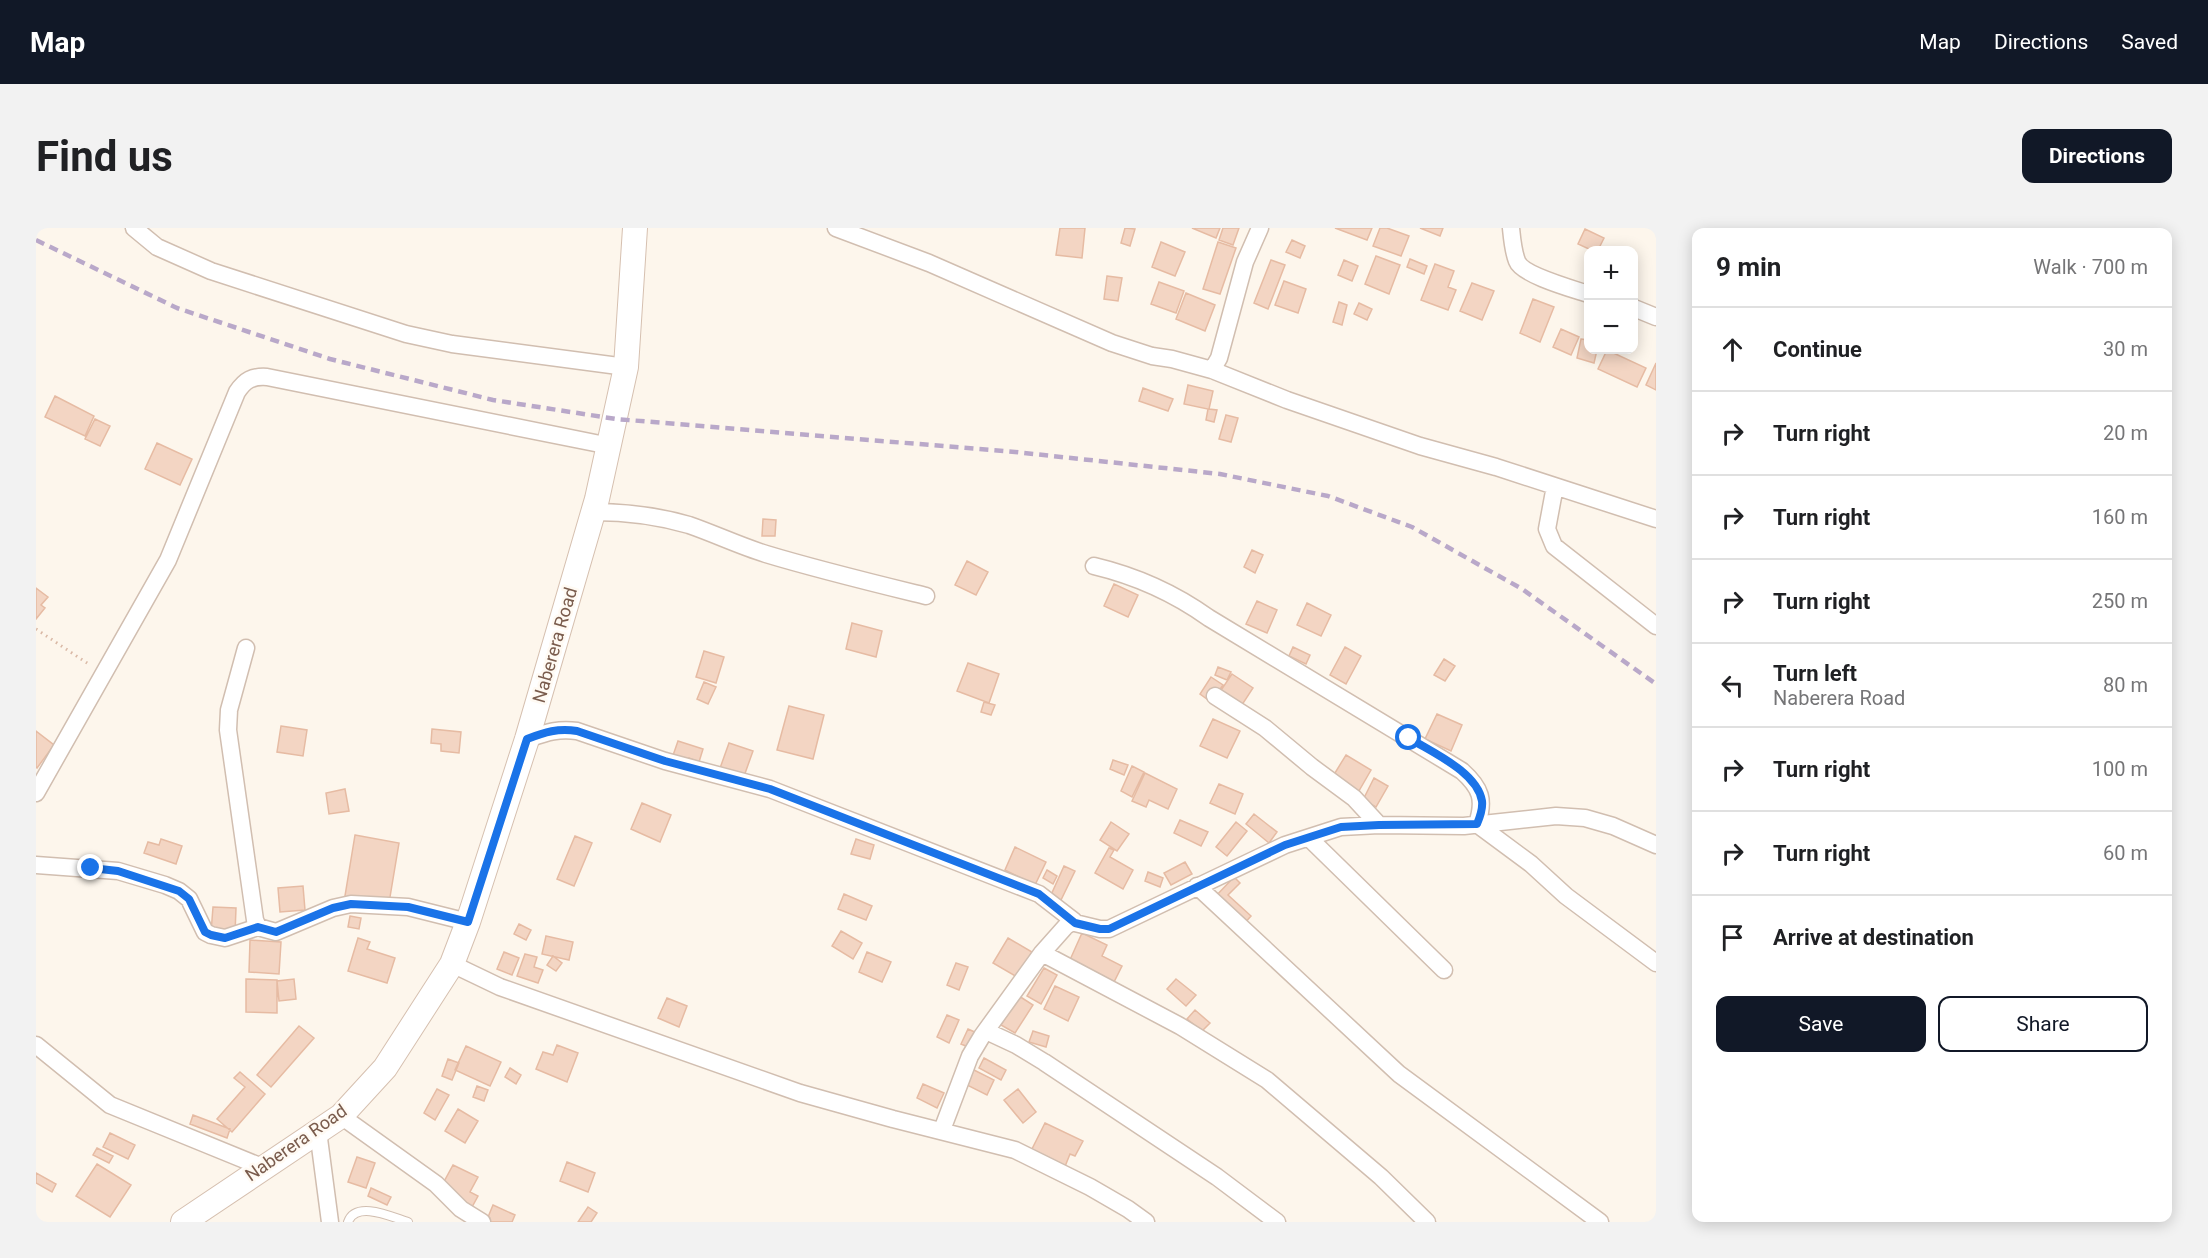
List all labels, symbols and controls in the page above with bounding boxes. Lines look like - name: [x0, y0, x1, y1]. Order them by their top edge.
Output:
- text: Map: [30, 26, 85, 59]
- text: Map: [1919, 30, 1961, 54]
- text: Directions: [1994, 30, 2088, 54]
- text: Saved: [2121, 30, 2178, 54]
- button: Directions: [2022, 129, 2172, 183]
- text: Find us: [36, 132, 173, 181]
- map controls: [1584, 246, 1638, 354]
- button: +: [1584, 246, 1638, 300]
- text: 9 min: [1716, 252, 1781, 282]
- text: Walk · 700 m: [2033, 255, 2148, 279]
- button: −: [1584, 300, 1638, 354]
- icon: ahead: [1716, 333, 1749, 366]
- text: Continue: [1773, 337, 1862, 362]
- text: 30 m: [2103, 337, 2148, 361]
- icon: right: [1716, 417, 1749, 450]
- text: Turn right: [1773, 421, 1870, 446]
- text: 20 m: [2103, 421, 2148, 445]
- icon: right: [1716, 501, 1749, 534]
- text: Turn right: [1773, 505, 1870, 530]
- text: 160 m: [2092, 505, 2148, 529]
- street label: Naberera Road: [528, 585, 581, 705]
- icon: right: [1716, 585, 1749, 618]
- text: Turn right: [1773, 589, 1870, 614]
- text: 250 m: [2092, 589, 2148, 613]
- text: Turn left: [1773, 661, 1857, 686]
- icon: left: [1716, 669, 1749, 702]
- text: 80 m: [2103, 673, 2148, 697]
- text: Naberera Road: [1773, 686, 1905, 710]
- route start: [1395, 724, 1421, 750]
- icon: right: [1716, 753, 1749, 786]
- text: Turn right: [1773, 757, 1870, 782]
- text: 100 m: [2092, 757, 2148, 781]
- icon: right: [1716, 837, 1749, 870]
- text: Turn right: [1773, 841, 1870, 866]
- text: 60 m: [2103, 841, 2148, 865]
- route end: [77, 854, 103, 880]
- icon: arrive: [1716, 921, 1749, 954]
- text: Arrive at destination: [1773, 925, 1974, 950]
- button: Save: [1716, 996, 1926, 1052]
- button: Share: [1938, 996, 2148, 1052]
- street label: Naberera Road: [241, 1100, 351, 1185]

